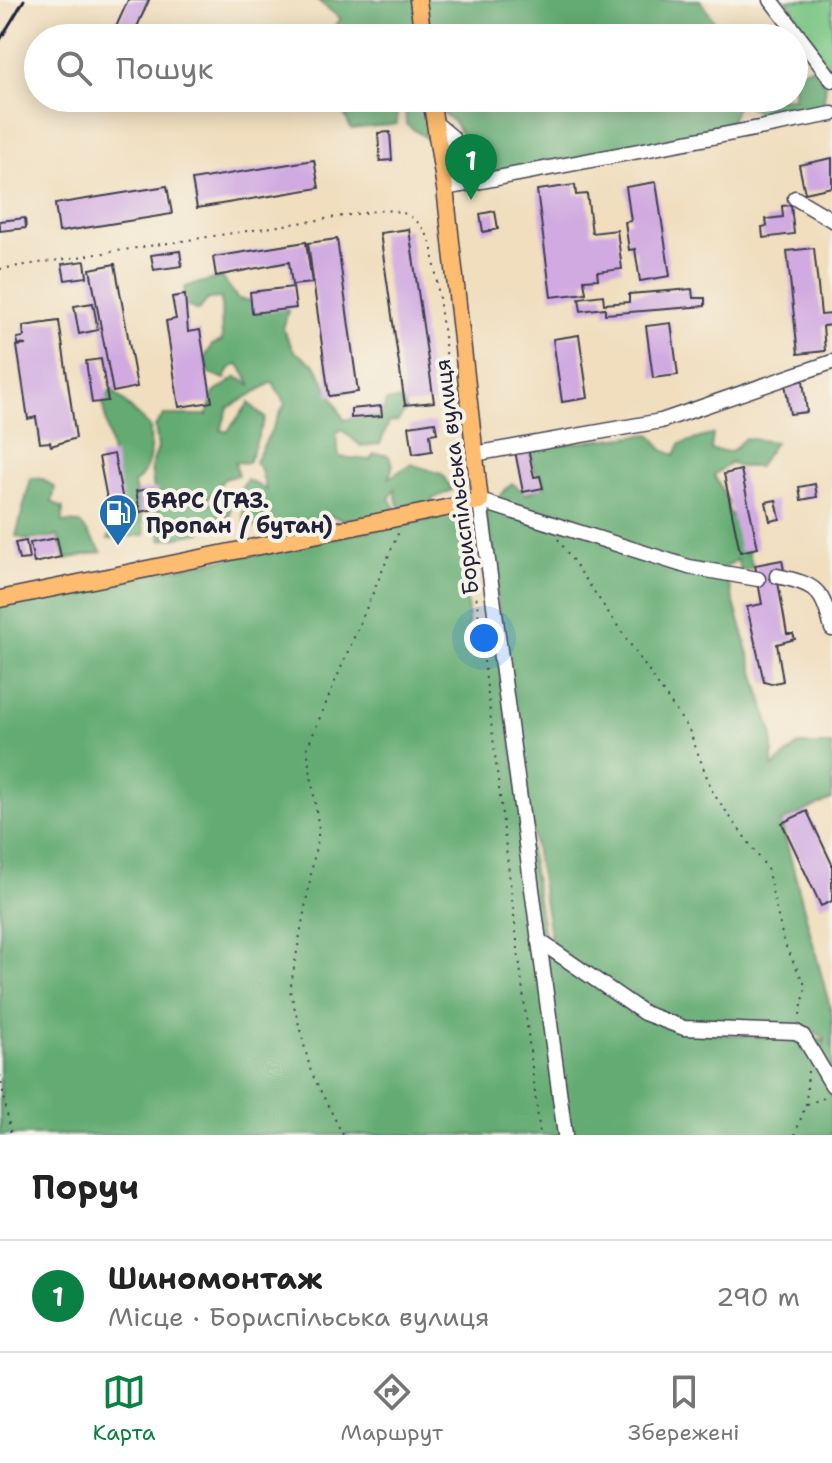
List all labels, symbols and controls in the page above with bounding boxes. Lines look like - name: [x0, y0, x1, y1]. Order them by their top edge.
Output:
- search box: [24, 24, 808, 112]
- icon: search: [52, 46, 96, 90]
- text: Пошук: [116, 48, 213, 89]
- pin: 1: [445, 134, 497, 200]
- street label: Бориспільська вулиця: [428, 357, 485, 597]
- place label: БАРС (ГАЗ. Пропан / бутан): [146, 486, 333, 540]
- fuel station icon: БАРС (ГАЗ. Пропан / бутан): [97, 492, 139, 547]
- your location: [464, 618, 504, 658]
- text: Поруч: [32, 1164, 139, 1210]
- text: Шиномонтаж: [108, 1258, 322, 1299]
- text: 1: [52, 1279, 64, 1314]
- text: 290 m: [716, 1279, 800, 1314]
- text: Місце · Бориспільська вулиця: [108, 1299, 489, 1334]
- tab: Карта: [93, 1370, 155, 1447]
- tab: Маршрут: [340, 1370, 443, 1447]
- tab: Збережені: [628, 1370, 739, 1447]

